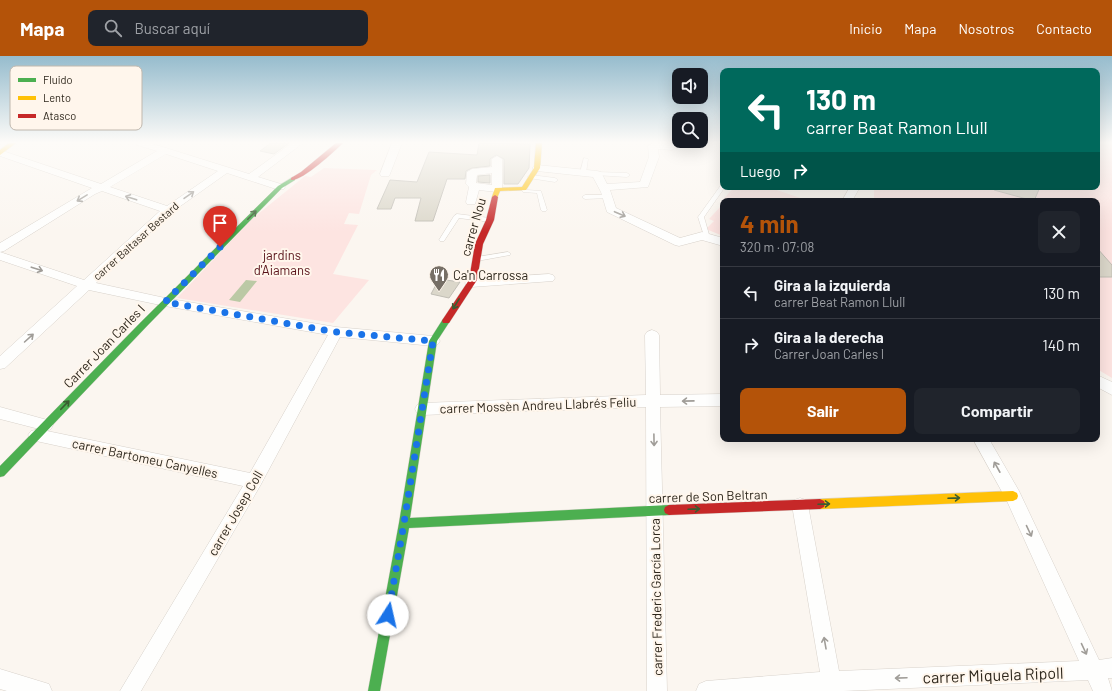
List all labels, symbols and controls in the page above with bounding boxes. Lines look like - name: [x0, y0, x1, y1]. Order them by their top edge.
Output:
- search box: [88, 10, 368, 46]
- text: Mapa: [20, 17, 64, 40]
- icon: search: [102, 17, 124, 39]
- text: Buscar aquí: [134, 19, 210, 37]
- text: Inicio: [849, 20, 882, 37]
- text: Mapa: [904, 20, 936, 37]
- text: Nosotros: [958, 20, 1014, 37]
- text: Contacto: [1036, 20, 1092, 37]
- legend: [10, 66, 142, 130]
- map controls: [672, 68, 708, 148]
- button: sound: [672, 68, 708, 104]
- text: Fluido: [43, 73, 72, 86]
- text: 130 m: [806, 82, 876, 116]
- icon: left: [740, 84, 792, 136]
- text: Lento: [43, 91, 71, 104]
- text: Atasco: [43, 109, 76, 122]
- button: search: [672, 112, 708, 148]
- text: carrer Beat Ramon Llull: [806, 116, 988, 138]
- icon: right: [789, 160, 811, 182]
- text: Luego: [740, 162, 781, 180]
- one-way arrow: [184, 191, 195, 199]
- one-way arrow: [76, 194, 88, 202]
- one-way arrow: [125, 194, 138, 201]
- street label: carrer Nou: [457, 196, 489, 258]
- street label: carrer Baltasar Bestard: [90, 199, 181, 282]
- pin: [203, 206, 237, 247]
- text: 4 min: [740, 209, 799, 238]
- one-way arrow: [247, 210, 257, 220]
- one-way arrow: [613, 211, 625, 218]
- button: close: [1038, 211, 1080, 253]
- icon: arrive: [209, 212, 231, 234]
- text: 320 m · 07:08: [740, 239, 814, 255]
- park label: jardins d'Aiamans: [254, 247, 310, 278]
- restaurant icon: Ca'n Carrossa: [428, 264, 450, 292]
- one-way arrow: [30, 266, 43, 273]
- place label: Ca'n Carrossa: [453, 267, 528, 283]
- text: Gira a la izquierda: [774, 276, 890, 294]
- icon: left: [740, 282, 762, 304]
- text: 130 m: [1043, 284, 1080, 302]
- text: carrer Beat Ramon Llull: [774, 294, 905, 310]
- one-way arrow: [452, 298, 460, 310]
- street label: Carrer Joan Carles I: [60, 301, 148, 391]
- text: Gira a la derecha: [774, 328, 884, 346]
- one-way arrow: [24, 333, 34, 342]
- icon: right: [740, 334, 762, 356]
- text: 140 m: [1043, 336, 1080, 354]
- text: Carrer Joan Carles I: [774, 346, 884, 362]
- button: Salir: [740, 388, 906, 434]
- button: Compartir: [914, 388, 1080, 434]
- street label: carrer Mossèn Andreu Llabrés Feliu: [439, 394, 637, 416]
- one-way arrow: [682, 397, 695, 405]
- one-way arrow: [60, 400, 69, 410]
- one-way arrow: [650, 433, 658, 446]
- street label: carrer Bartomeu Canyelles: [71, 435, 219, 481]
- one-way arrow: [993, 462, 1000, 474]
- street label: carrer Josep Coll: [204, 468, 266, 558]
- street label: carrer de Son Beltran: [648, 486, 768, 506]
- one-way arrow: [947, 495, 960, 502]
- one-way arrow: [817, 500, 830, 507]
- one-way arrow: [687, 505, 700, 513]
- street label: carrer Frederic García Lorca: [647, 518, 665, 676]
- one-way arrow: [1026, 525, 1033, 537]
- position arrow: [367, 594, 409, 636]
- one-way arrow: [821, 637, 829, 650]
- one-way arrow: [1081, 643, 1088, 655]
- street label: carrer Miquela Ripoll: [922, 663, 1064, 686]
- one-way arrow: [895, 675, 908, 682]

